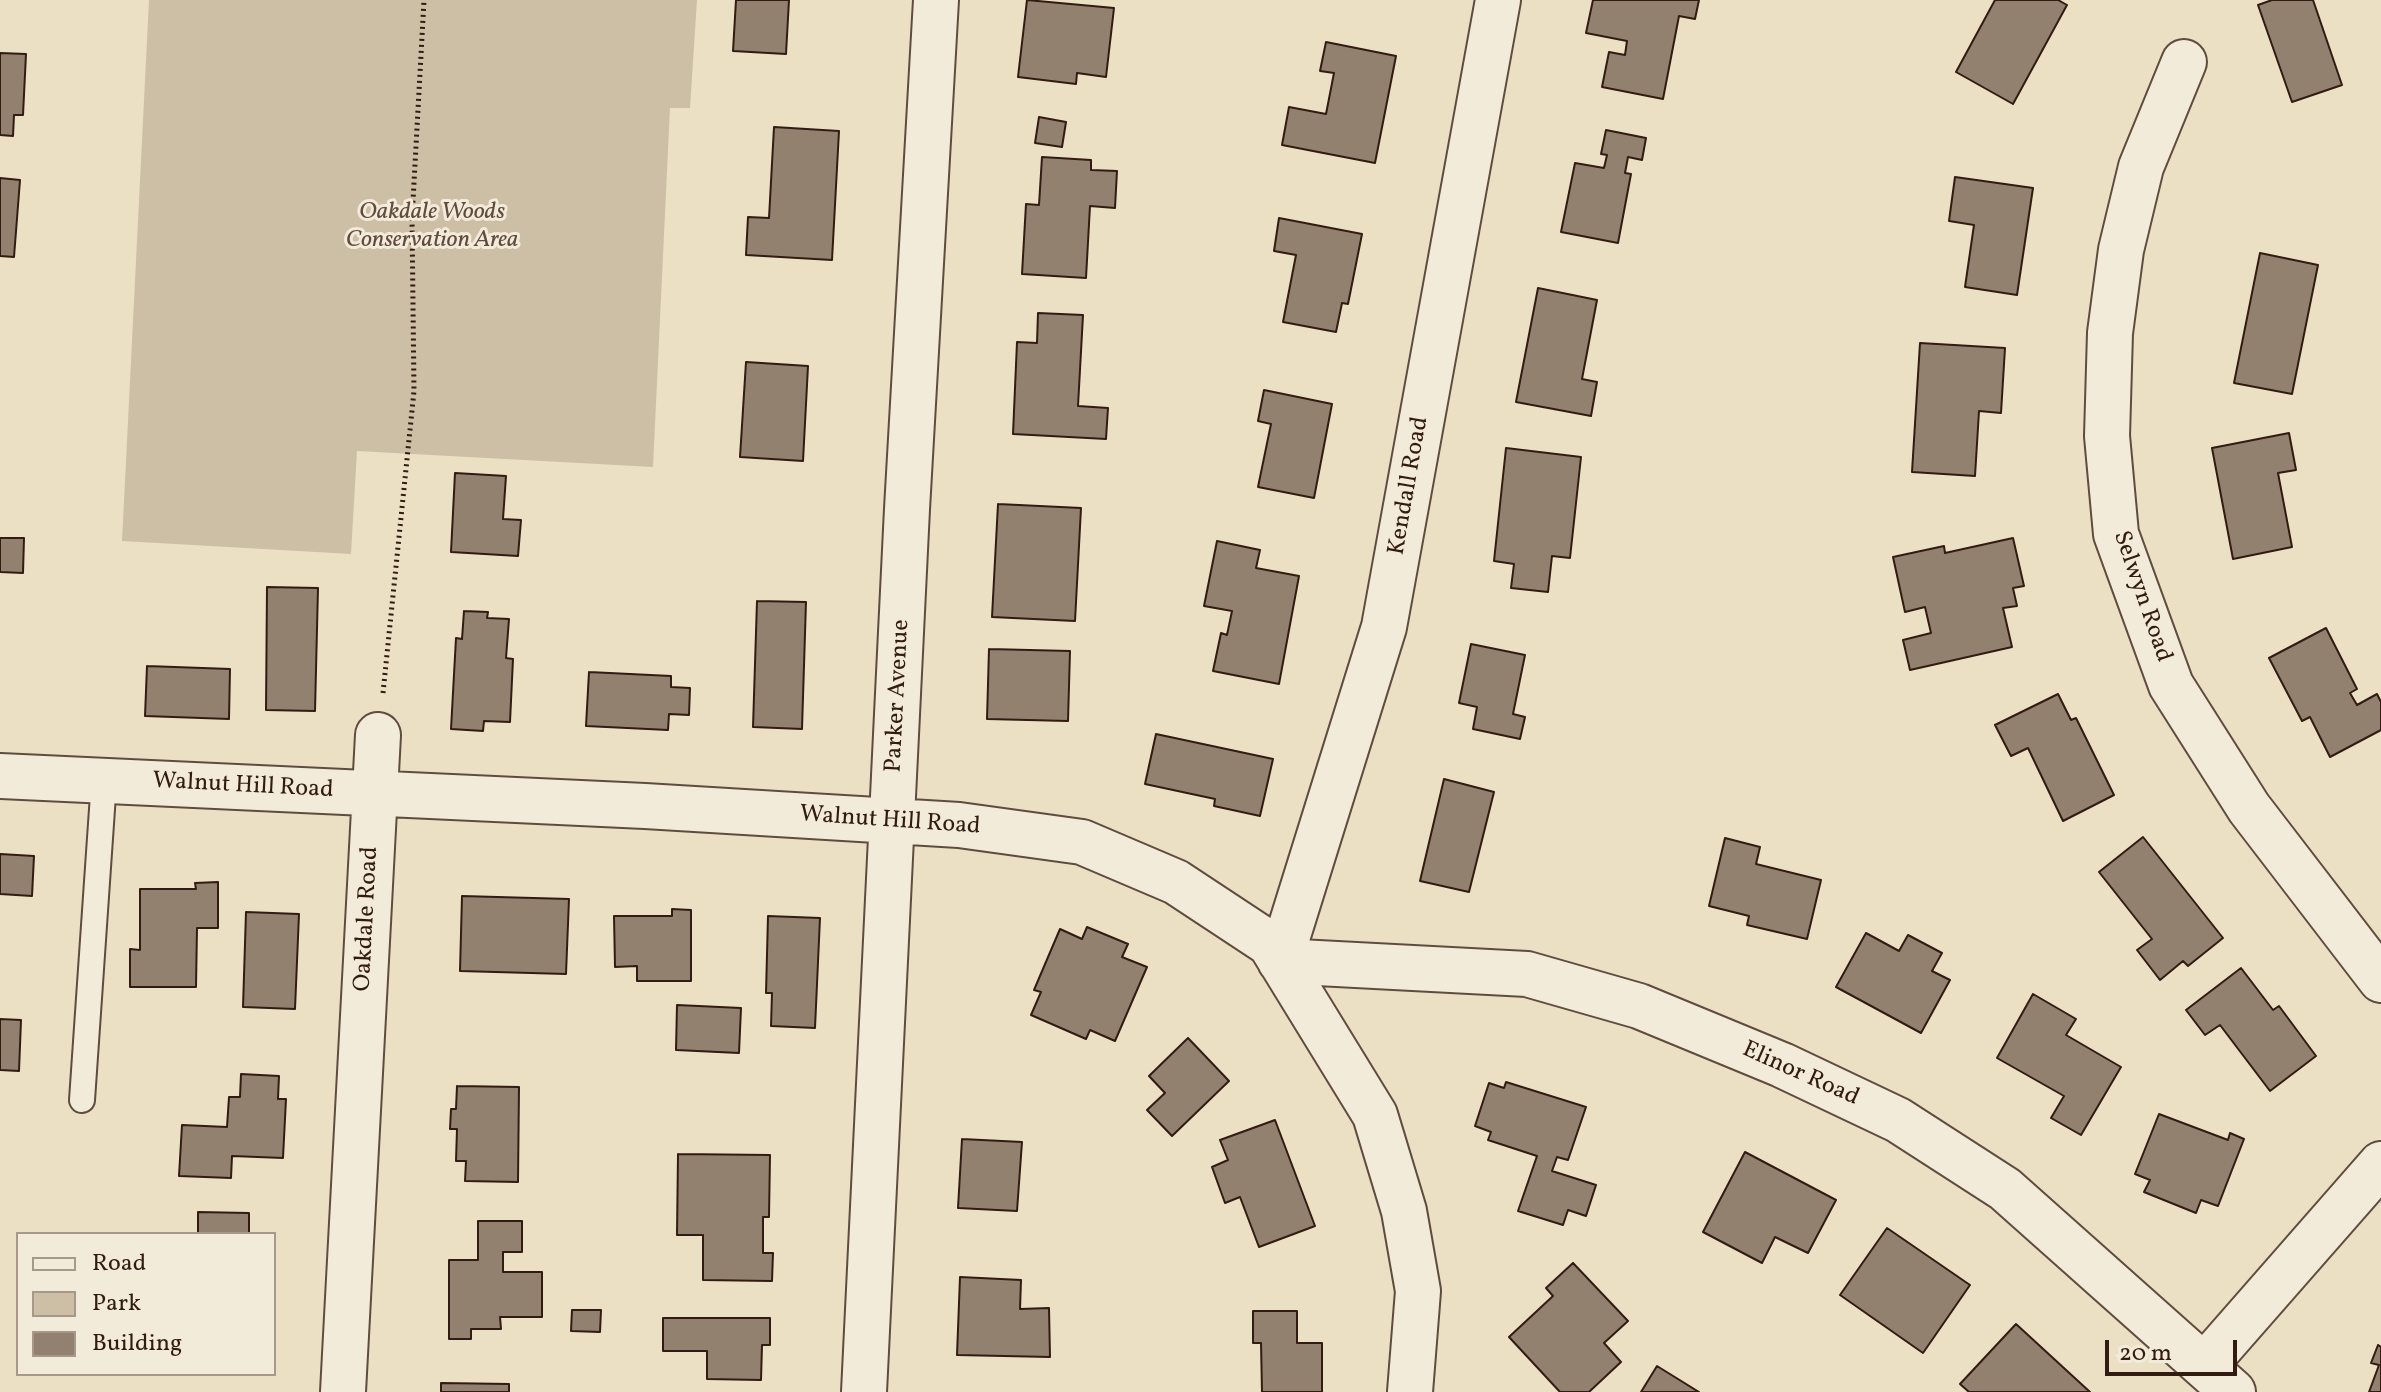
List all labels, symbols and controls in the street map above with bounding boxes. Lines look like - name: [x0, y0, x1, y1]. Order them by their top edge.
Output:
- park label: Oakdale Woods Conservation Area: [346, 200, 518, 256]
- street label: Kendall Road: [1384, 415, 1436, 557]
- street label: Selwyn Road: [2105, 528, 2177, 666]
- street label: Parker Avenue: [881, 619, 917, 773]
- street label: Walnut Hill Road: [152, 768, 334, 806]
- street label: Walnut Hill Road: [799, 801, 981, 843]
- street label: Oakdale Road: [350, 846, 386, 992]
- street label: Elinor Road: [1737, 1036, 1863, 1114]
- legend: [16, 1232, 276, 1376]
- text: Road: [92, 1247, 146, 1281]
- text: Park: [92, 1287, 141, 1321]
- scale bar: [2109, 1324, 2241, 1374]
- text: Building: [92, 1327, 182, 1361]
- text: 20 m: [2119, 1337, 2172, 1371]

